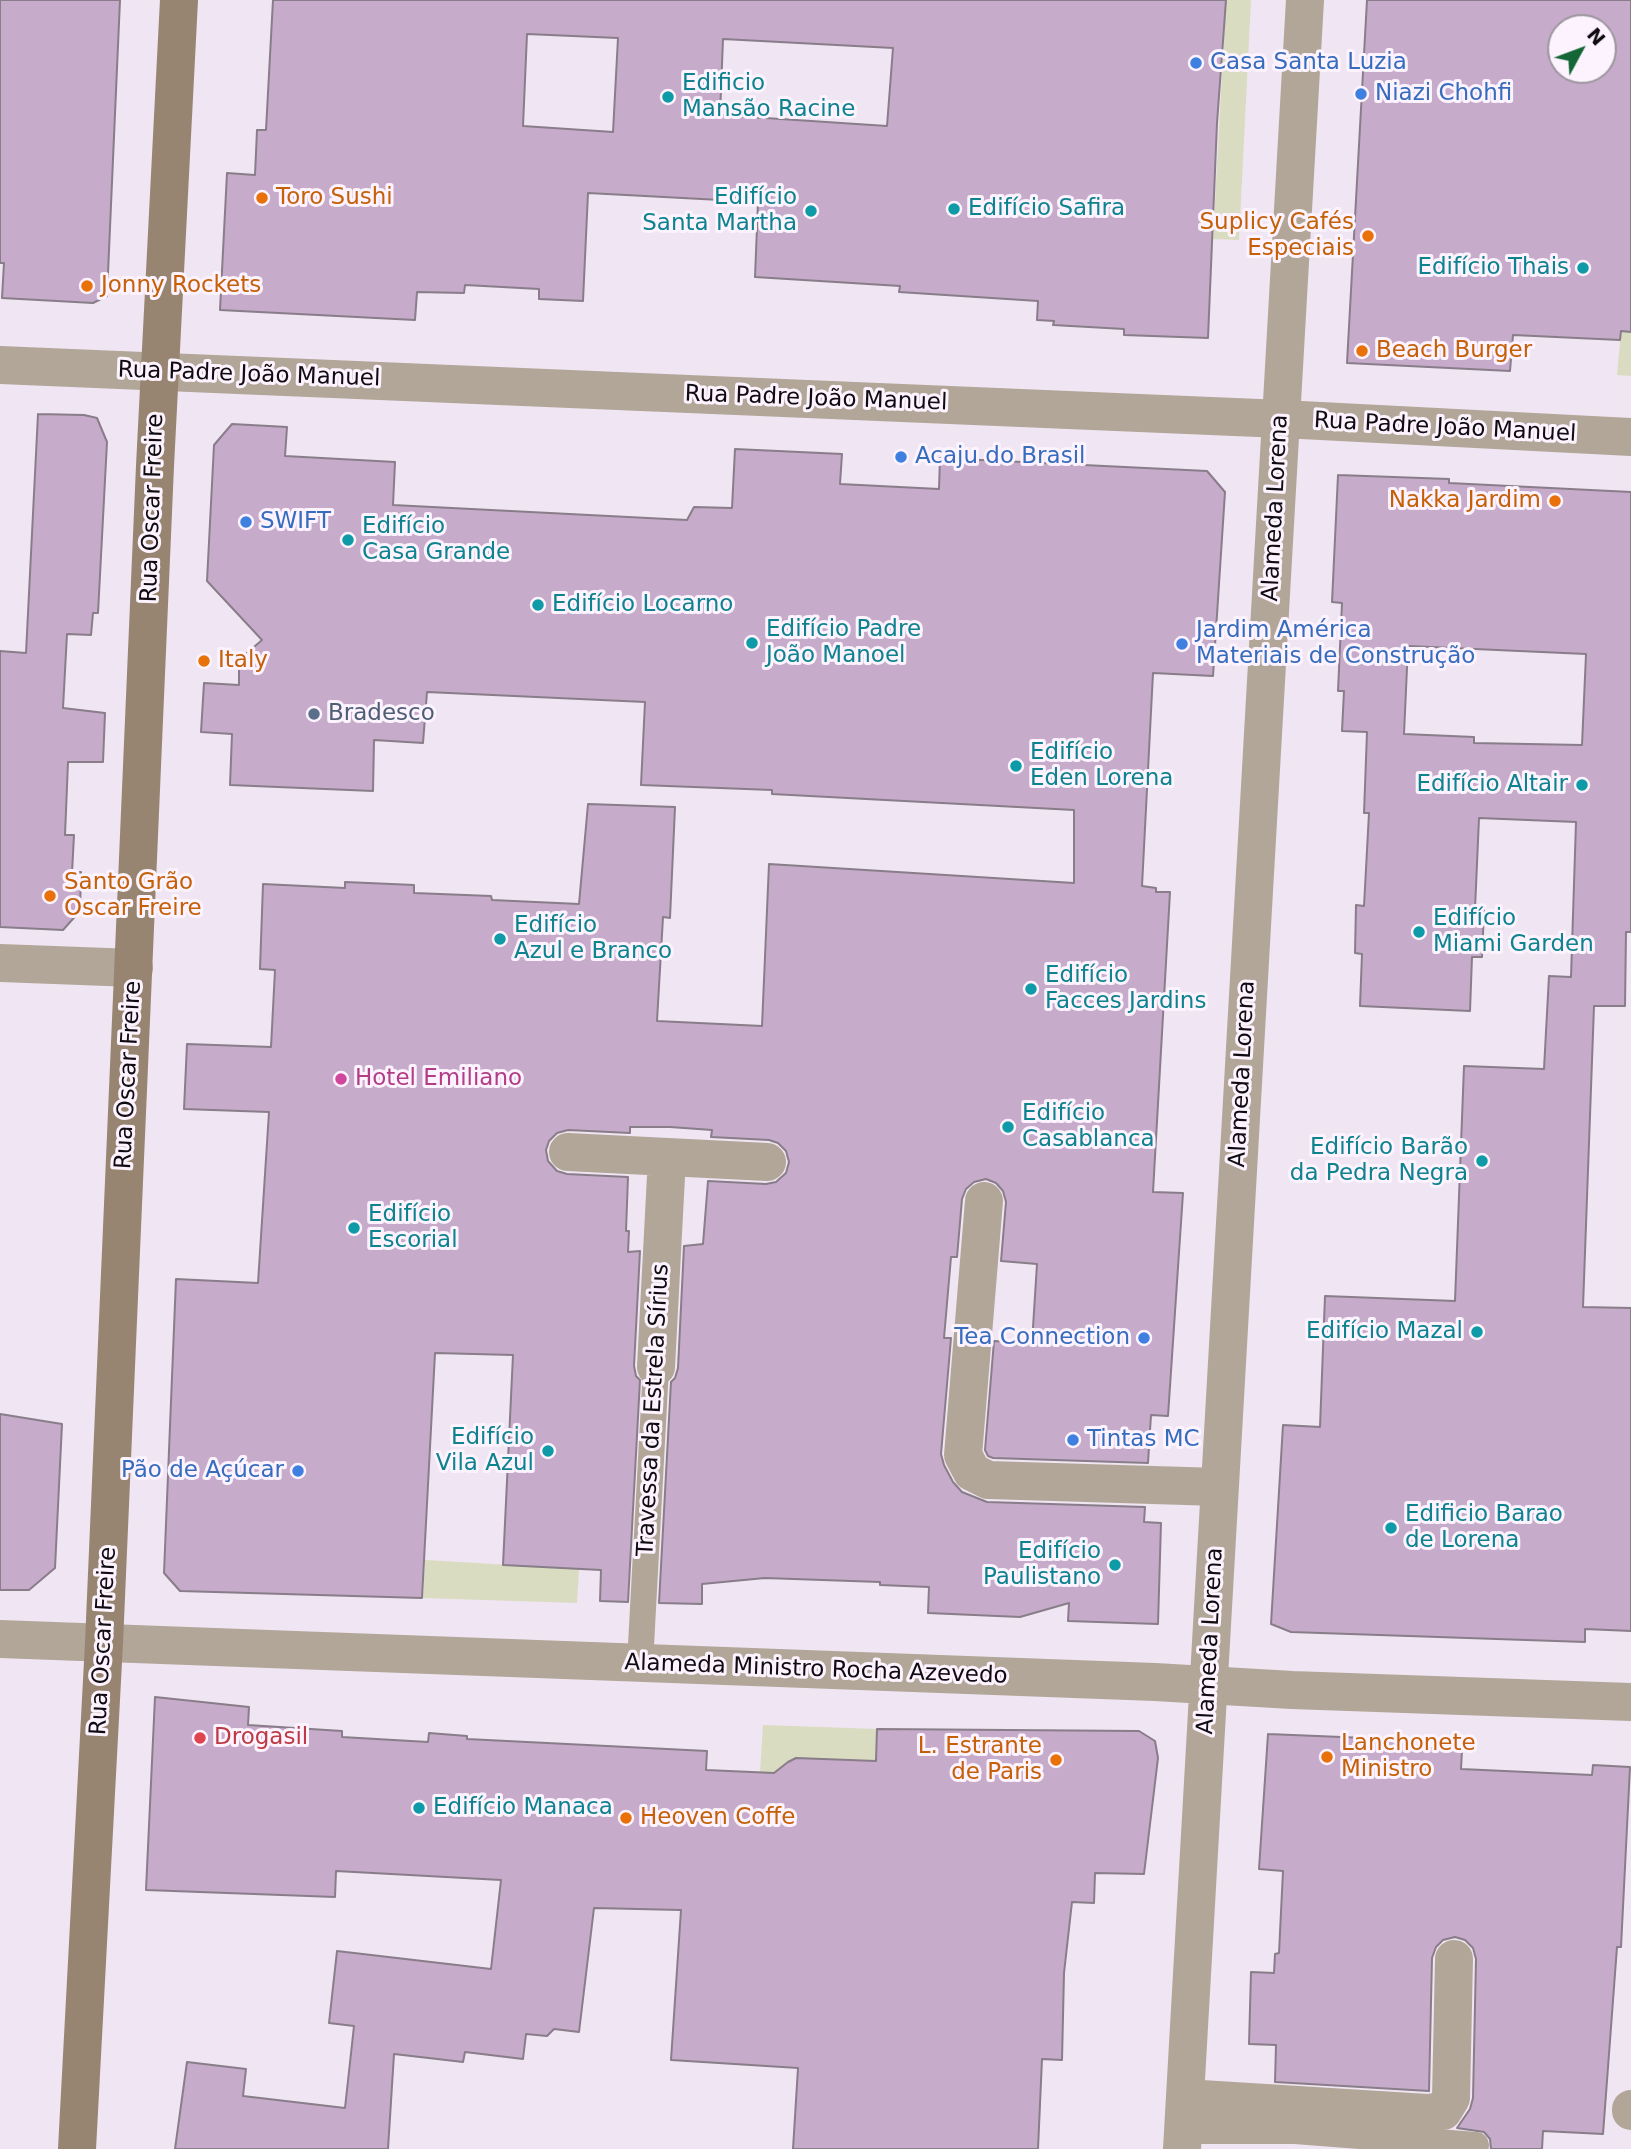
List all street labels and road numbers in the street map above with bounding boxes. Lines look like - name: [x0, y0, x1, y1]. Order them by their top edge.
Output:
- street label: Rua Padre João Manuel: [117, 357, 381, 393]
- street label: Rua Padre João Manuel: [684, 381, 948, 417]
- street label: Rua Padre João Manuel: [1313, 407, 1577, 449]
- street label: Rua Oscar Freire: [136, 413, 170, 603]
- street label: Alameda Lorena: [1257, 414, 1295, 602]
- street label: Rua Oscar Freire: [110, 980, 148, 1170]
- street label: Alameda Lorena: [1224, 980, 1262, 1168]
- street label: Travessa da Estrela Sírius: [633, 1263, 675, 1557]
- street label: Rua Oscar Freire: [85, 1546, 123, 1736]
- street label: Alameda Lorena: [1192, 1547, 1230, 1735]
- street label: Alameda Ministro Rocha Azevedo: [624, 1650, 1008, 1690]

